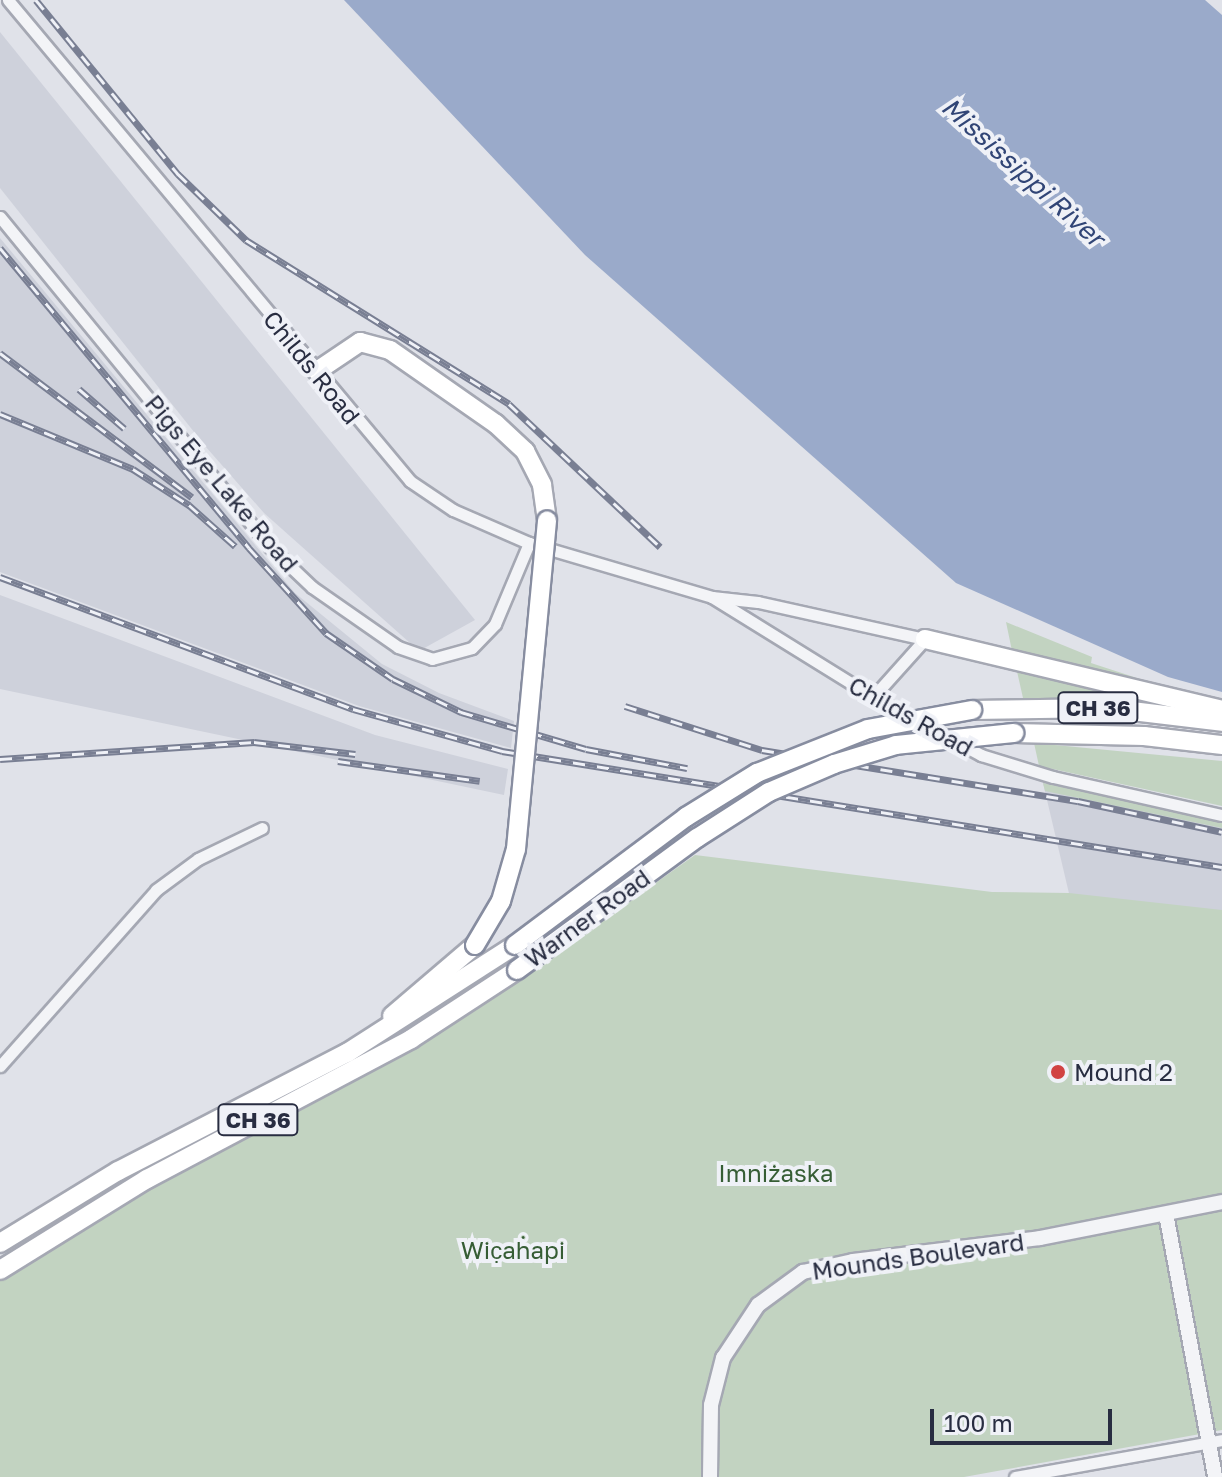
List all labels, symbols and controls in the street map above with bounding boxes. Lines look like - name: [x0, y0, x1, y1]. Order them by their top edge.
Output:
- water label: Mississippi River: [935, 91, 1111, 253]
- street label: Childs Road: [258, 305, 366, 429]
- street label: Pigs Eye Lake Road: [140, 389, 304, 577]
- street label: Childs Road: [844, 670, 978, 762]
- road number: CH 36: [1056, 690, 1140, 726]
- street label: Warner Road: [519, 863, 655, 973]
- place label: Mound 2: [1074, 1058, 1173, 1086]
- marker: Mound 2: [1049, 1063, 1067, 1081]
- road number: CH 36: [216, 1102, 300, 1138]
- park label: Imniżaska: [718, 1159, 834, 1187]
- street label: Mounds Boulevard: [810, 1227, 1026, 1285]
- park label: Wic̣aḣapi: [461, 1236, 565, 1264]
- scale bar: [934, 1393, 1116, 1443]
- text: 100 m: [944, 1408, 1013, 1437]

